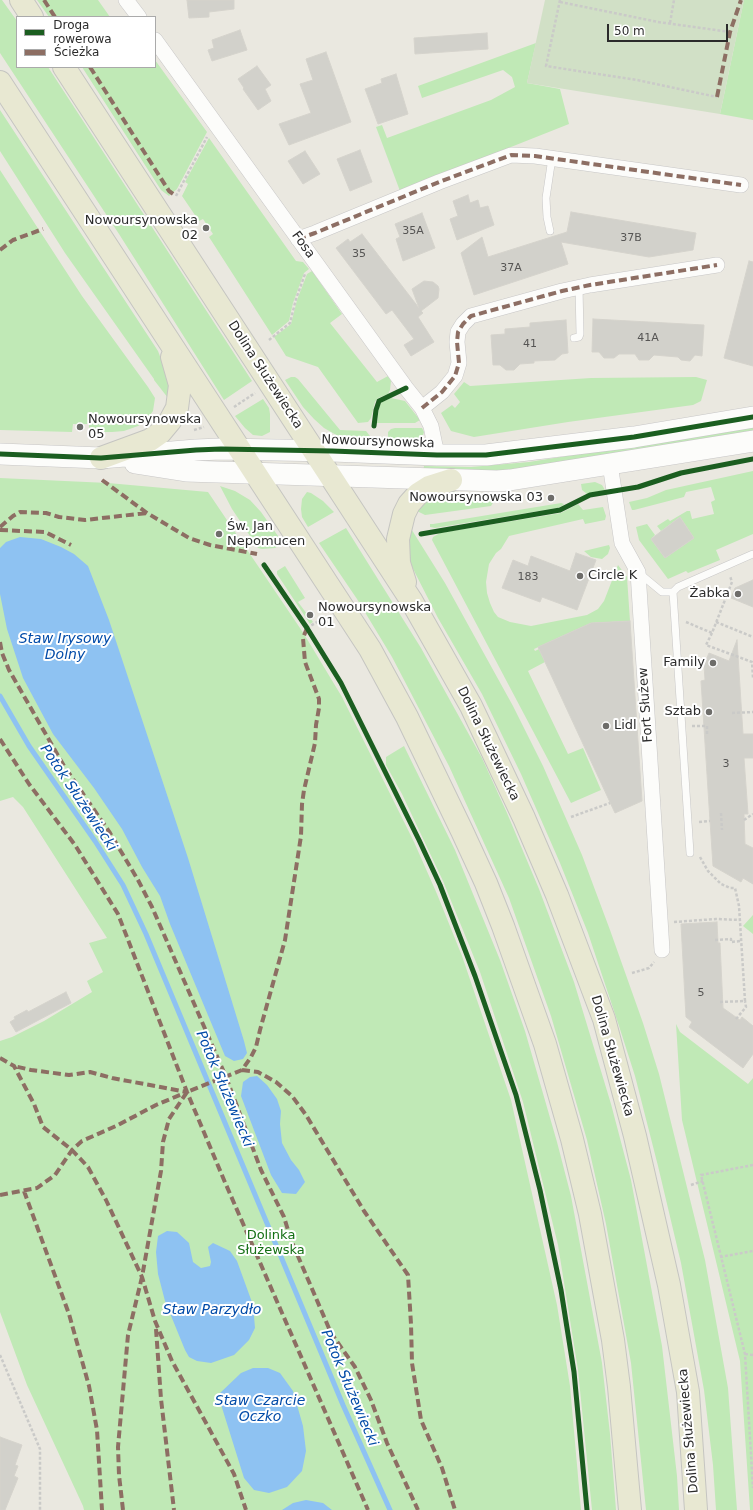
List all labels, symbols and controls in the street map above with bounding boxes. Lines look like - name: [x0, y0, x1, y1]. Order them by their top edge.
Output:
- legend: [16, 16, 156, 68]
- scale bar: [609, 16, 730, 42]
- text: Droga rowerowa: [53, 18, 112, 46]
- text: 50 m: [614, 24, 645, 38]
- text: Ścieżka: [54, 45, 99, 59]
- place label: Nowoursynowska 02: [85, 213, 198, 244]
- marker: Nowoursynowska 02: [201, 223, 211, 233]
- house number: 35A: [402, 224, 424, 238]
- street label: Fosa: [288, 228, 318, 262]
- house number: 37B: [620, 231, 642, 245]
- house number: 35: [352, 247, 366, 261]
- house number: 37A: [500, 261, 522, 275]
- street label: Dolina Służewiecka: [224, 318, 306, 432]
- house number: 41A: [637, 331, 659, 345]
- house number: 41: [523, 337, 537, 351]
- place label: Nowoursynowska 05: [88, 412, 201, 443]
- marker: Nowoursynowska 05: [75, 422, 85, 432]
- street label: Nowoursynowska: [321, 432, 435, 452]
- place label: Nowoursynowska 03: [409, 490, 543, 506]
- marker: Nowoursynowska 03: [546, 493, 556, 503]
- place label: Św. Jan Nepomucen: [227, 519, 305, 550]
- marker: Św. Jan Nepomucen: [214, 529, 224, 539]
- place label: Circle K: [588, 568, 637, 584]
- house number: 183: [518, 570, 538, 584]
- marker: Circle K: [575, 571, 585, 581]
- place label: Żabka: [690, 586, 730, 602]
- marker: Żabka: [733, 589, 743, 599]
- place label: Nowoursynowska 01: [318, 600, 431, 631]
- marker: Nowoursynowska 01: [305, 610, 315, 620]
- water label: Staw Irysowy Dolny: [19, 631, 111, 664]
- place label: Family: [663, 655, 705, 671]
- marker: Family: [708, 658, 718, 668]
- street label: Fort Służew: [636, 667, 656, 743]
- street label: Dolina Służewiecka: [454, 684, 522, 804]
- place label: Sztab: [665, 704, 701, 720]
- marker: Sztab: [704, 707, 714, 717]
- place label: Lidl: [614, 718, 637, 734]
- marker: Lidl: [601, 721, 611, 731]
- water label: Potok Służewiecki: [36, 741, 120, 855]
- house number: 3: [723, 757, 729, 771]
- house number: 5: [698, 986, 704, 1000]
- street label: Dolina Służewiecka: [587, 994, 637, 1118]
- water label: Potok Służewiecki: [192, 1028, 256, 1150]
- park label: Dolinka Służewska: [237, 1228, 305, 1259]
- water label: Staw Parzydło: [163, 1302, 261, 1318]
- water label: Potok Służewiecki: [317, 1327, 381, 1449]
- street label: Dolina Służewiecka: [676, 1368, 702, 1494]
- water label: Staw Czarcie Oczko: [215, 1393, 305, 1426]

